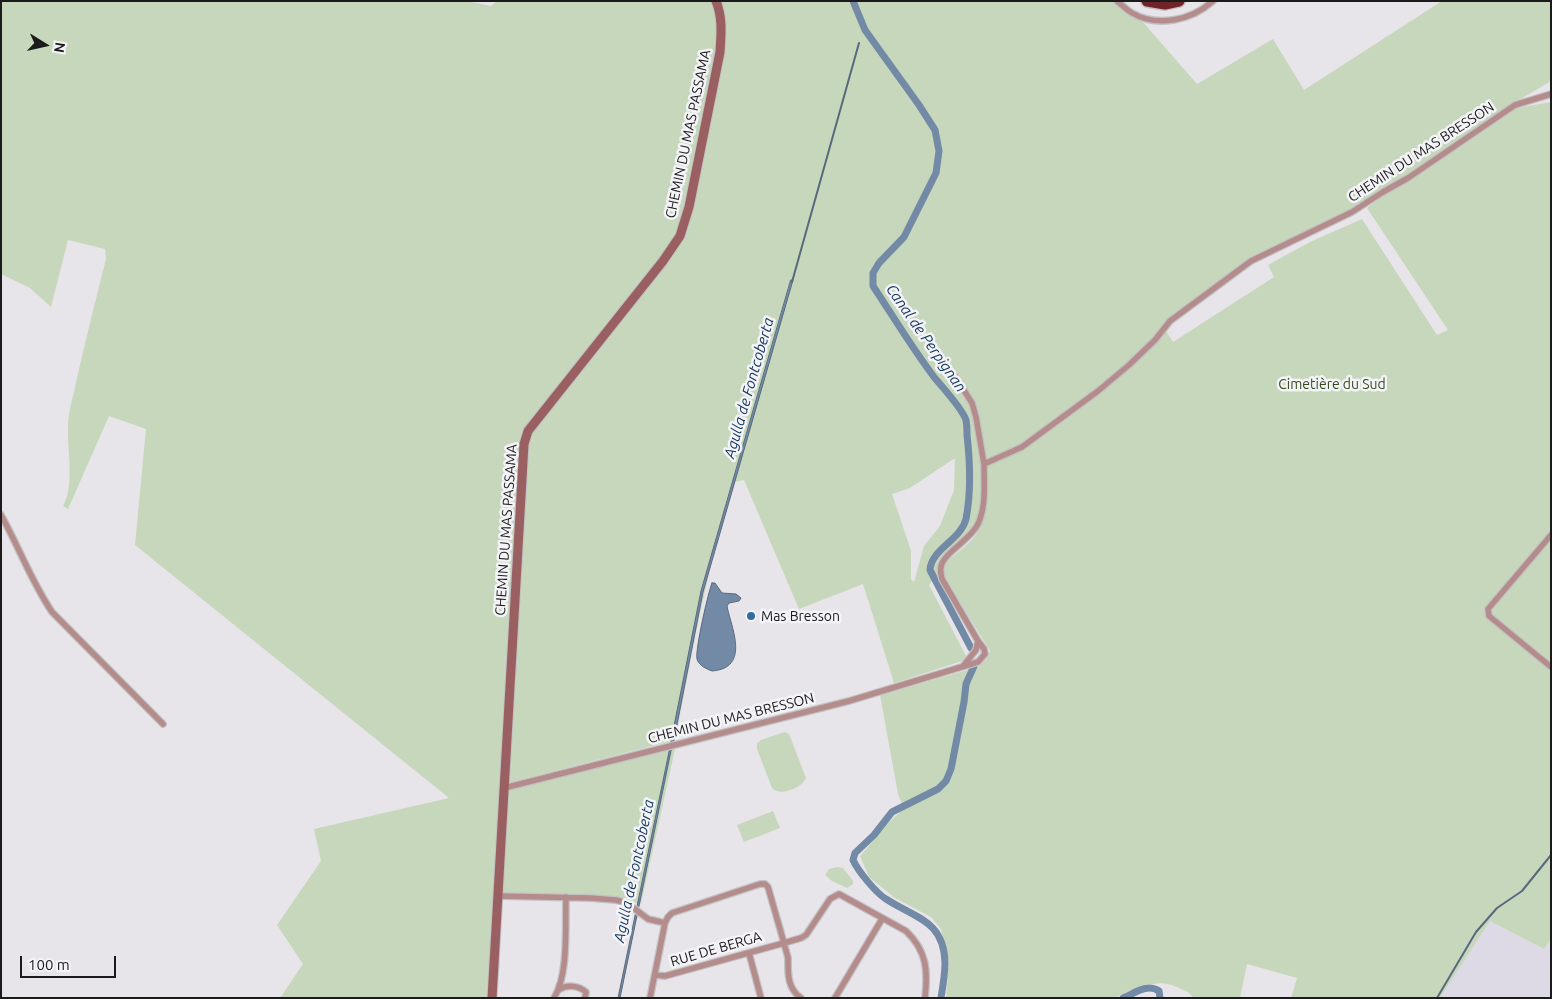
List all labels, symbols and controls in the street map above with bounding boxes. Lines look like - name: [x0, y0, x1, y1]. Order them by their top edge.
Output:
- north arrow: [20, 20, 70, 70]
- text: N: [51, 41, 69, 54]
- street label: CHEMIN DU MAS PASSAMA: [662, 48, 714, 220]
- street label: CHEMIN DU MAS BRESSON: [1345, 98, 1497, 206]
- water label: Canal de Perpignan: [882, 281, 970, 395]
- water label: Agulla de Fontcoberta: [720, 316, 778, 460]
- park label: Cimetière du Sud: [1278, 376, 1386, 392]
- street label: CHEMIN DU MAS PASSAMA: [492, 444, 520, 616]
- place label: Mas Bresson: [761, 608, 840, 624]
- marker: Mas Bresson: [745, 610, 757, 622]
- street label: CHEMIN DU MAS BRESSON: [646, 689, 816, 747]
- water label: Agulla de Fontcoberta: [610, 798, 658, 944]
- street label: RUE DE BERGA: [668, 928, 764, 970]
- scale bar: [22, 946, 119, 978]
- text: 100 m: [28, 956, 70, 973]

